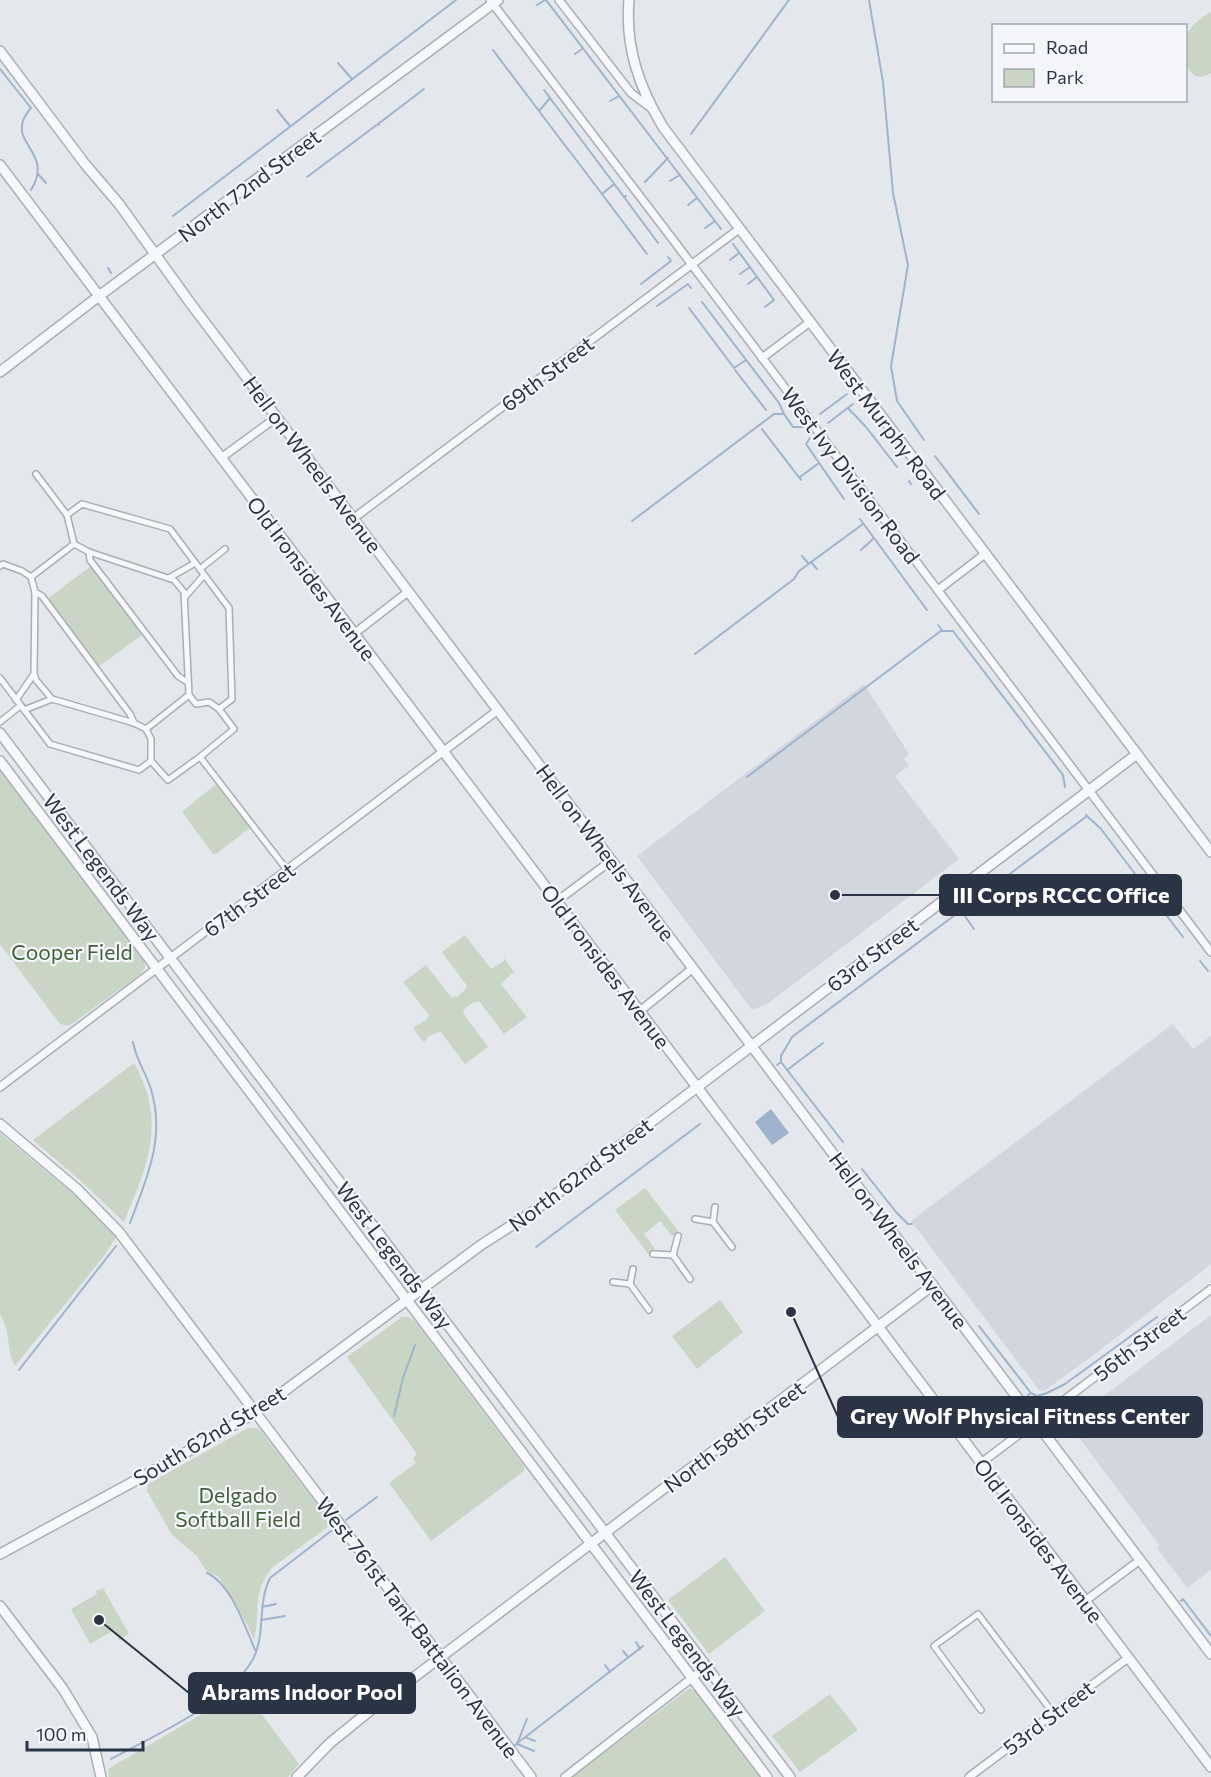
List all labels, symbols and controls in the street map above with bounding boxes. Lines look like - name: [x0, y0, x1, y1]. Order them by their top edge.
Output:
- legend: [992, 24, 1187, 102]
- text: Road: [1046, 36, 1088, 58]
- text: Park: [1046, 66, 1084, 88]
- street label: North 72nd Street: [173, 123, 325, 247]
- street label: 69th Street: [496, 330, 598, 416]
- street label: West Murphy Road: [822, 344, 952, 504]
- street label: Hell on Wheels Avenue: [238, 371, 388, 557]
- street label: West Ivy Division Road: [777, 382, 925, 568]
- street label: Old Ironsides Avenue: [242, 491, 382, 665]
- street label: Hell on Wheels Avenue: [531, 759, 681, 945]
- street label: West Legends Way: [38, 788, 166, 946]
- street label: 67th Street: [198, 857, 300, 941]
- callout: III Corps RCCC Office: [940, 875, 1181, 915]
- street label: Old Ironsides Avenue: [536, 879, 676, 1053]
- text: III Corps RCCC Office: [952, 881, 1170, 908]
- street label: 63rd Street: [821, 911, 923, 997]
- park label: Cooper Field: [11, 939, 133, 964]
- street label: North 62nd Street: [503, 1112, 657, 1236]
- street label: Hell on Wheels Avenue: [824, 1147, 974, 1333]
- street label: West Legends Way: [331, 1176, 459, 1334]
- street label: 56th Street: [1088, 1300, 1190, 1386]
- street label: North 58th Street: [658, 1375, 810, 1497]
- street label: South 62nd Street: [128, 1380, 290, 1490]
- callout: Grey Wolf Physical Fitness Center: [838, 1397, 1202, 1437]
- text: Grey Wolf Physical Fitness Center: [850, 1402, 1190, 1429]
- street label: Old Ironsides Avenue: [969, 1453, 1109, 1627]
- park label: Delgado Softball Field: [175, 1482, 301, 1531]
- street label: West 761st Tank Battalion Avenue: [312, 1492, 524, 1762]
- street label: West Legends Way: [624, 1564, 752, 1722]
- callout: Abrams Indoor Pool: [189, 1673, 415, 1713]
- street label: 53rd Street: [998, 1675, 1098, 1759]
- text: Abrams Indoor Pool: [201, 1678, 403, 1705]
- scale bar: [27, 1714, 142, 1752]
- text: 100 m: [36, 1723, 86, 1745]

